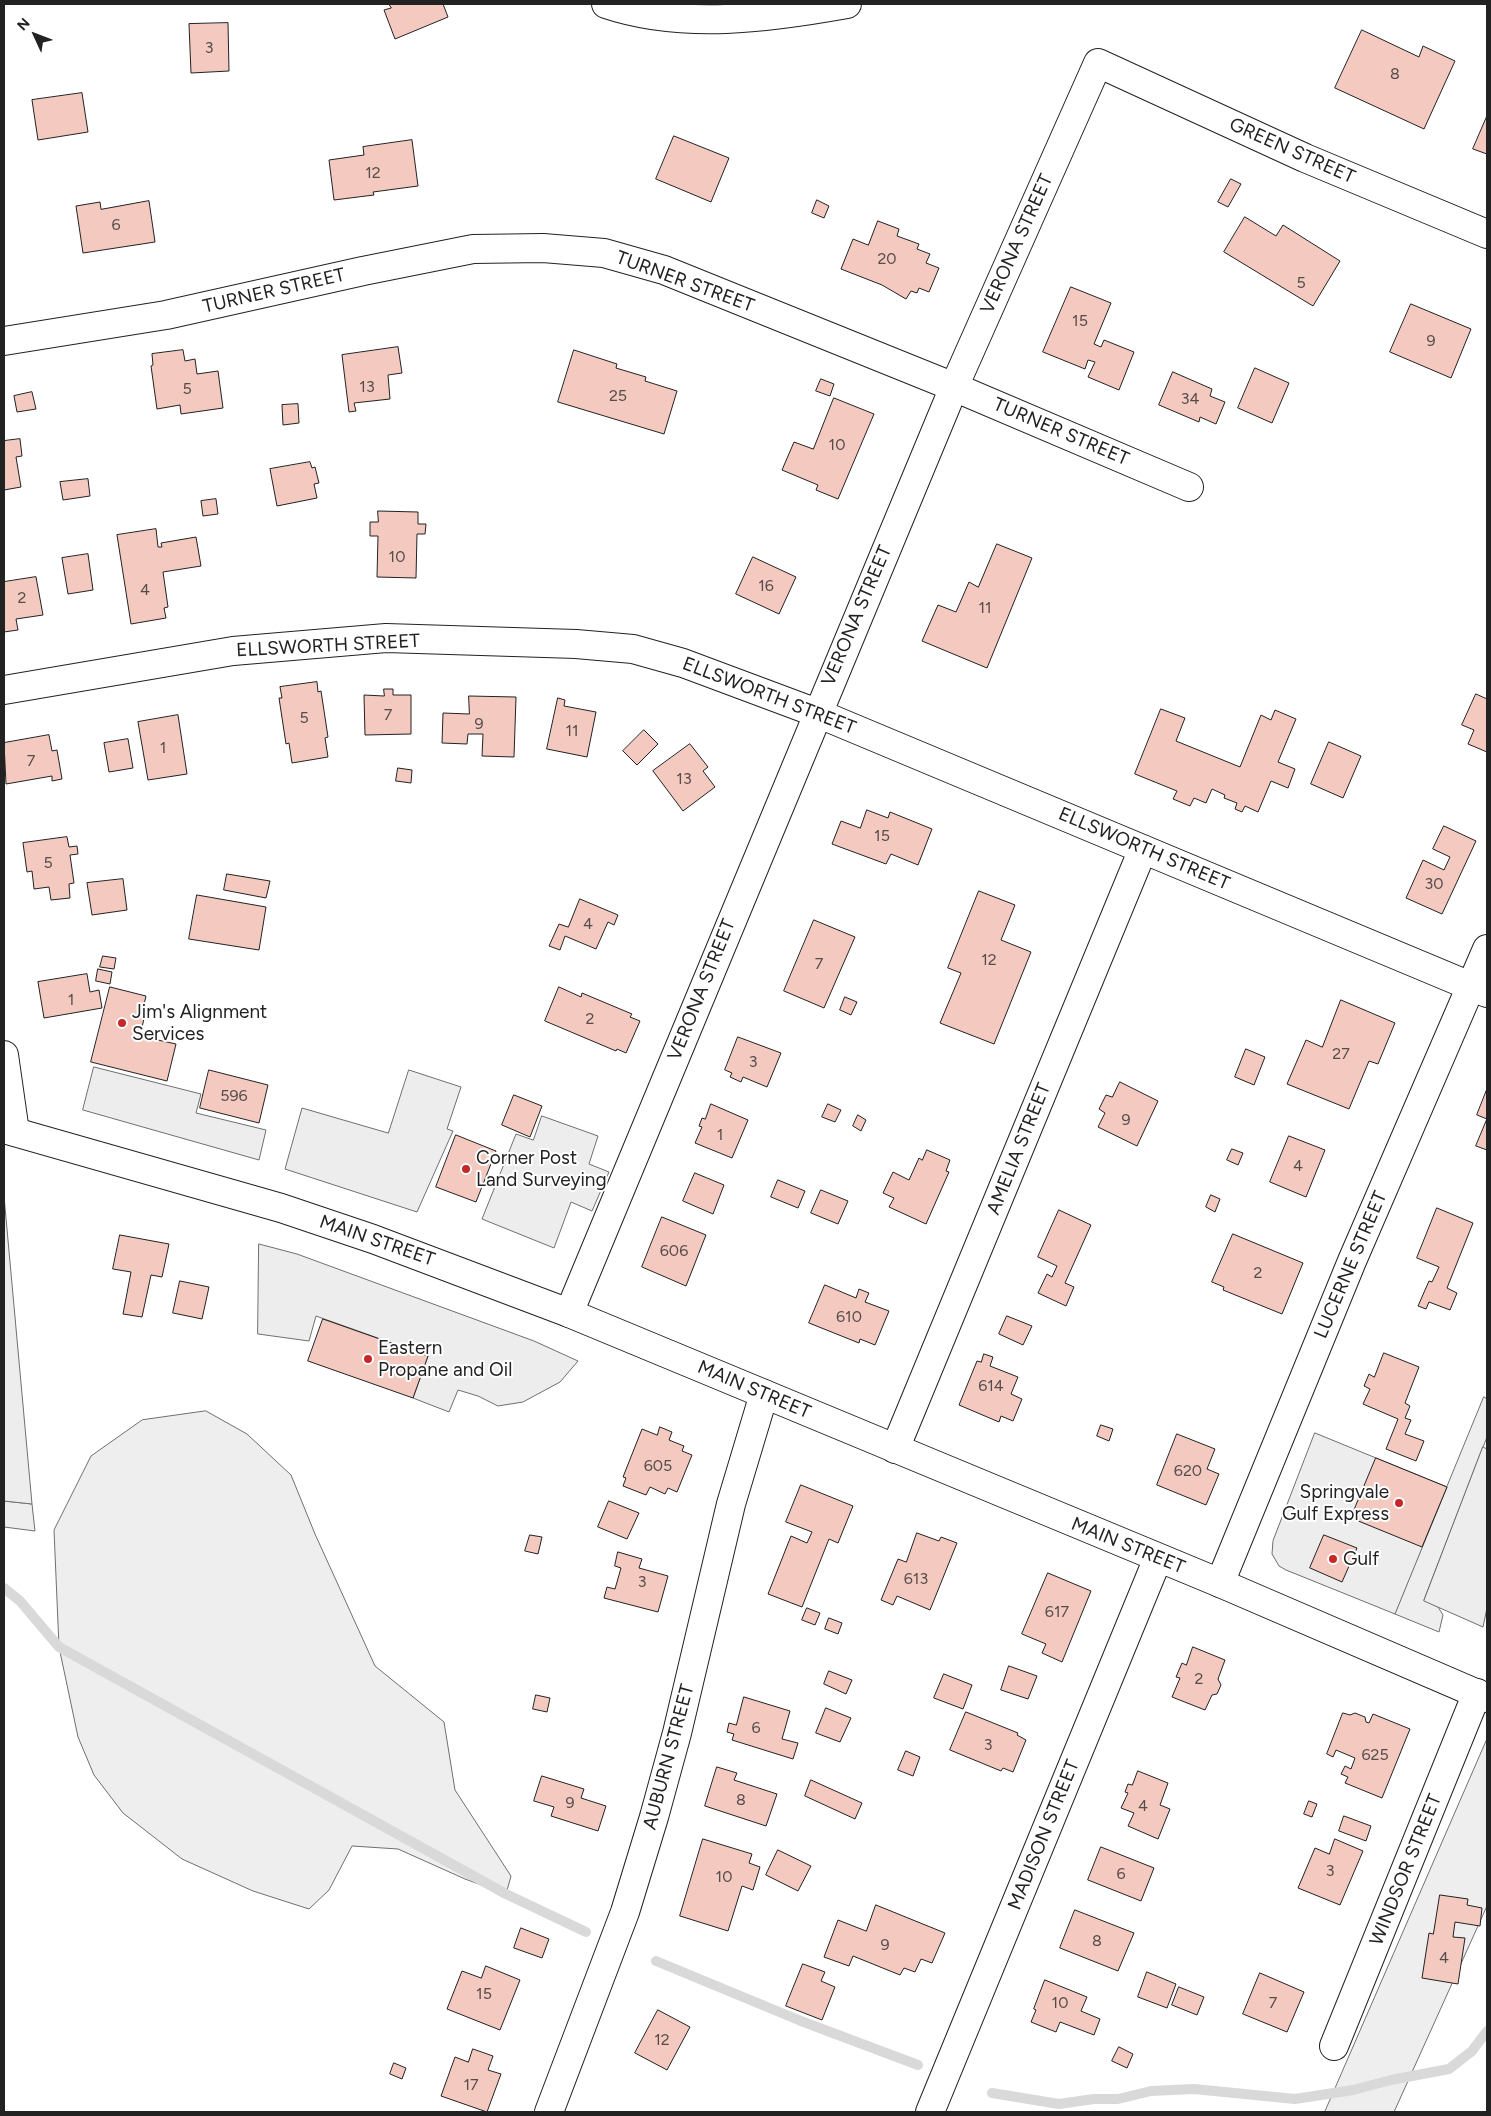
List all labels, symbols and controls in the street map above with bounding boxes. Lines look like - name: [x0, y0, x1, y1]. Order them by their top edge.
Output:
- north arrow: [10, 10, 60, 60]
- text: N: [14, 15, 34, 34]
- house number: 3: [205, 38, 213, 58]
- house number: 8: [1390, 64, 1400, 84]
- street label: GREEN STREET: [1226, 113, 1358, 189]
- house number: 12: [365, 163, 381, 183]
- street label: VERONA STREET: [976, 171, 1058, 317]
- house number: 6: [111, 215, 121, 235]
- street label: TURNER STREET: [613, 246, 757, 318]
- house number: 20: [877, 249, 897, 269]
- street label: TURNER STREET: [201, 264, 347, 318]
- house number: 5: [1296, 273, 1306, 293]
- house number: 15: [1072, 311, 1088, 331]
- house number: 9: [1426, 331, 1436, 351]
- house number: 13: [359, 377, 375, 397]
- house number: 5: [182, 379, 192, 399]
- house number: 25: [609, 386, 627, 406]
- house number: 34: [1181, 389, 1199, 409]
- street label: TURNER STREET: [990, 393, 1132, 471]
- house number: 10: [829, 435, 845, 455]
- street label: VERONA STREET: [817, 542, 897, 690]
- house number: 10: [389, 547, 405, 567]
- house number: 16: [758, 576, 774, 596]
- house number: 4: [140, 580, 150, 600]
- house number: 2: [18, 588, 26, 608]
- house number: 11: [978, 598, 992, 618]
- street label: ELLSWORTH STREET: [236, 630, 420, 662]
- street label: ELLSWORTH STREET: [679, 652, 859, 740]
- house number: 7: [384, 705, 392, 725]
- house number: 5: [299, 708, 309, 728]
- house number: 9: [474, 714, 484, 734]
- house number: 11: [565, 721, 579, 741]
- house number: 1: [160, 738, 166, 758]
- house number: 7: [27, 751, 35, 771]
- house number: 13: [676, 769, 692, 789]
- street label: ELLSWORTH STREET: [1055, 803, 1233, 895]
- house number: 15: [874, 826, 890, 846]
- house number: 5: [43, 853, 53, 873]
- house number: 30: [1425, 874, 1443, 894]
- house number: 4: [583, 914, 593, 934]
- street label: VERONA STREET: [663, 916, 741, 1064]
- house number: 12: [981, 950, 997, 970]
- house number: 7: [815, 954, 823, 974]
- house number: 1: [68, 990, 74, 1010]
- place label: Jim's Alignment Services: [132, 1001, 267, 1045]
- house number: 2: [586, 1009, 594, 1029]
- marker: Jim's Alignment Services: [116, 1017, 128, 1029]
- house number: 27: [1332, 1044, 1350, 1064]
- house number: 3: [749, 1052, 757, 1072]
- street label: AMELIA STREET: [982, 1080, 1056, 1218]
- house number: 596: [220, 1086, 248, 1106]
- house number: 9: [1121, 1110, 1131, 1130]
- house number: 1: [717, 1125, 723, 1145]
- place label: Corner Post Land Surveying: [476, 1147, 607, 1191]
- house number: 4: [1293, 1156, 1303, 1176]
- marker: Corner Post Land Surveying: [460, 1163, 472, 1175]
- street label: LUCERNE STREET: [1310, 1188, 1392, 1342]
- street label: MAIN STREET: [316, 1211, 438, 1271]
- house number: 606: [660, 1241, 688, 1261]
- house number: 2: [1254, 1263, 1262, 1283]
- house number: 610: [836, 1307, 862, 1327]
- place label: Eastern Propane and Oil: [378, 1337, 512, 1381]
- marker: Eastern Propane and Oil: [362, 1353, 374, 1365]
- street label: MAIN STREET: [694, 1356, 814, 1424]
- house number: 614: [978, 1376, 1004, 1396]
- house number: 605: [644, 1456, 672, 1476]
- house number: 620: [1174, 1461, 1202, 1481]
- place label: Springvale Gulf Express: [1282, 1481, 1389, 1525]
- marker: Springvale Gulf Express: [1393, 1497, 1405, 1509]
- street label: MAIN STREET: [1068, 1513, 1188, 1579]
- place label: Gulf: [1343, 1548, 1379, 1570]
- marker: Gulf: [1327, 1553, 1339, 1565]
- house number: 613: [904, 1569, 928, 1589]
- house number: 3: [638, 1572, 646, 1592]
- house number: 617: [1045, 1602, 1069, 1622]
- house number: 2: [1195, 1669, 1203, 1689]
- street label: AUBURN STREET: [639, 1682, 699, 1832]
- house number: 6: [751, 1718, 761, 1738]
- house number: 3: [984, 1735, 992, 1755]
- house number: 625: [1361, 1745, 1389, 1765]
- street label: MADISON STREET: [1003, 1757, 1085, 1913]
- house number: 8: [736, 1790, 746, 1810]
- street label: WINDSOR STREET: [1365, 1791, 1447, 1949]
- house number: 9: [565, 1793, 575, 1813]
- house number: 4: [1138, 1796, 1148, 1816]
- house number: 3: [1326, 1861, 1334, 1881]
- house number: 6: [1116, 1864, 1126, 1884]
- house number: 10: [716, 1867, 732, 1887]
- house number: 8: [1092, 1931, 1102, 1951]
- house number: 9: [880, 1935, 890, 1955]
- house number: 4: [1439, 1948, 1449, 1968]
- house number: 15: [476, 1984, 492, 2004]
- house number: 10: [1052, 1993, 1068, 2013]
- house number: 7: [1269, 1993, 1277, 2013]
- house number: 12: [654, 2030, 670, 2050]
- house number: 17: [463, 2075, 479, 2095]

